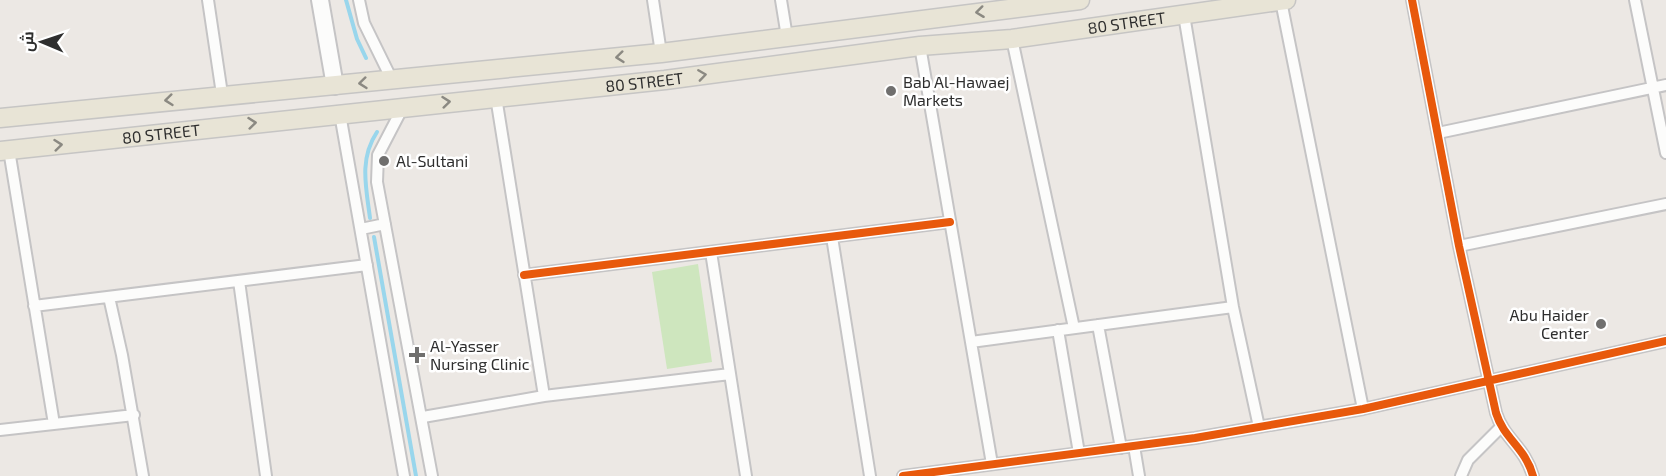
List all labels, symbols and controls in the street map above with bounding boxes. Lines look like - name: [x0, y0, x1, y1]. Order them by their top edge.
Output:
- one-way arrow: [976, 5, 985, 18]
- street label: 80 STREET: [1086, 7, 1167, 37]
- north arrow: [12, 12, 72, 72]
- text: ش: [17, 31, 37, 52]
- one-way arrow: [615, 50, 625, 63]
- street label: 80 STREET: [604, 68, 684, 95]
- one-way arrow: [698, 70, 707, 82]
- place label: Bab Al-Hawaej Markets: [903, 72, 1010, 109]
- one-way arrow: [359, 76, 368, 89]
- marker: Bab Al-Hawaej Markets: [884, 84, 898, 98]
- one-way arrow: [164, 93, 174, 105]
- one-way arrow: [441, 97, 450, 109]
- one-way arrow: [247, 118, 257, 130]
- street label: 80 STREET: [121, 120, 201, 147]
- one-way arrow: [54, 139, 63, 151]
- place label: Al-Sultani: [396, 151, 468, 170]
- marker: Al-Sultani: [377, 154, 391, 168]
- place label: Abu Haider Center: [1510, 305, 1590, 342]
- marker: Abu Haider Center: [1594, 317, 1608, 331]
- place label: Al-Yasser Nursing Clinic: [430, 336, 530, 373]
- marker: Al-Yasser Nursing Clinic: [408, 346, 426, 364]

